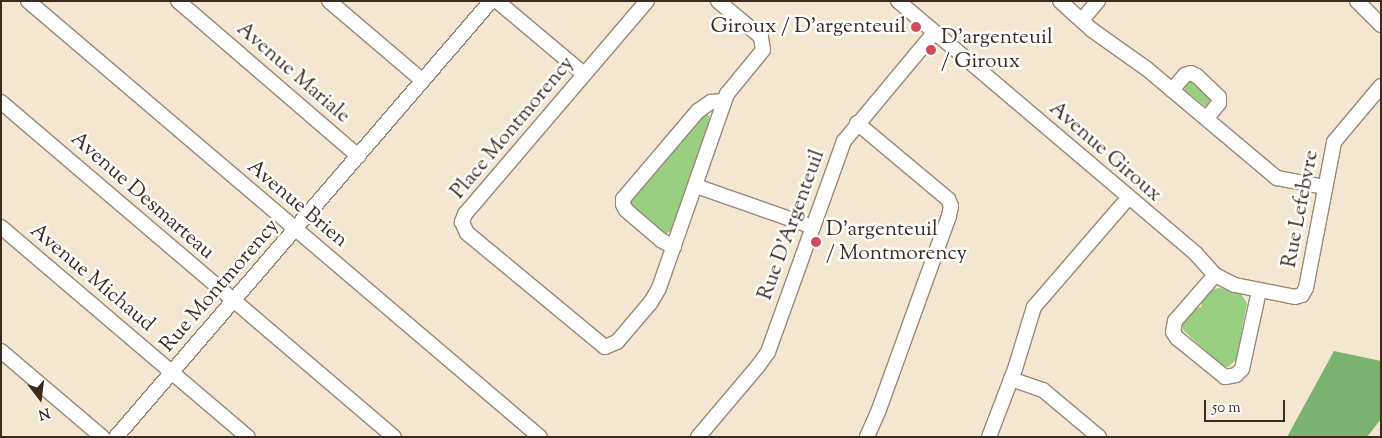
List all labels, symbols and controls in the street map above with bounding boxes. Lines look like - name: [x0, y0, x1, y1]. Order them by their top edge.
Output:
- place label: Giroux / D'argenteuil: [710, 14, 906, 40]
- street label: Avenue Mariale: [231, 17, 355, 129]
- marker: Giroux / D'argenteuil: [910, 21, 922, 33]
- place label: D'argenteuil / Giroux: [941, 25, 1053, 75]
- marker: D'argenteuil / Giroux: [925, 44, 937, 56]
- street label: Place Montmorency: [446, 52, 580, 204]
- street label: Avenue Giroux: [1044, 96, 1166, 208]
- street label: Avenue Desmarteau: [65, 127, 219, 265]
- street label: Rue D'Argenteuil: [753, 146, 831, 304]
- street label: Rue Lefebvre: [1277, 148, 1325, 270]
- street label: Avenue Brien: [241, 155, 353, 253]
- street label: Rue Montmorency: [155, 214, 285, 358]
- place label: D'argenteuil / Montmorency: [826, 217, 967, 267]
- street label: Avenue Michaud: [25, 219, 159, 337]
- marker: D'argenteuil / Montmorency: [810, 236, 822, 248]
- north arrow: [15, 373, 65, 423]
- scale bar: [1207, 390, 1288, 422]
- text: 50 m: [1212, 398, 1241, 419]
- text: N: [36, 401, 52, 424]

